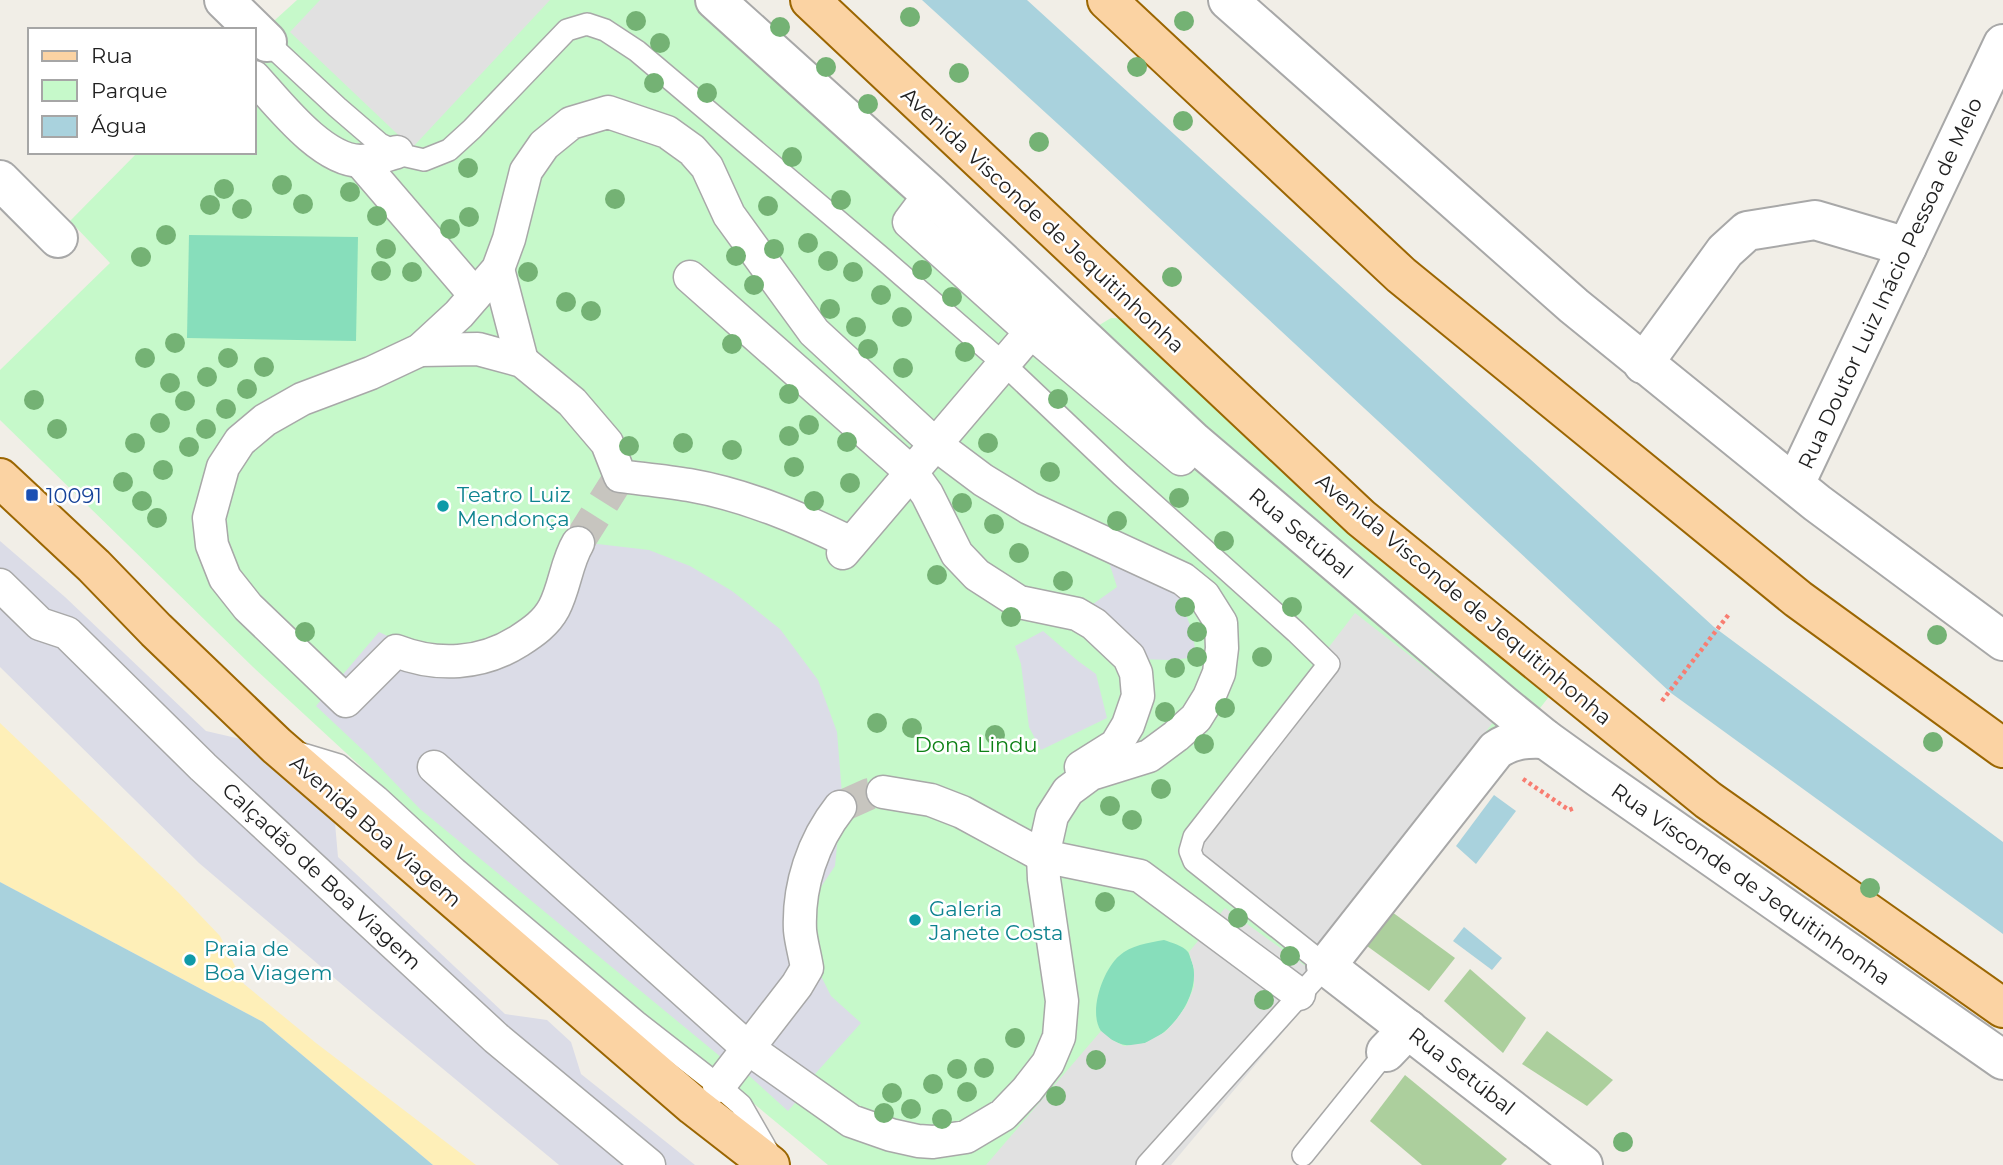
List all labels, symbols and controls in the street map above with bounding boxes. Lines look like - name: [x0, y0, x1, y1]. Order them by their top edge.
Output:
- legend: [28, 28, 256, 154]
- text: Rua: [91, 43, 133, 68]
- text: Parque: [91, 78, 167, 103]
- street label: Avenida Visconde de Jequitinhonha: [896, 82, 1190, 358]
- street label: Rua Doutor Luiz Inácio Pessoa de Melo: [1793, 93, 1987, 473]
- text: Água: [91, 113, 147, 138]
- street label: Avenida Visconde de Jequitinhonha: [1311, 468, 1617, 730]
- place label: Teatro Luiz Mendonça: [457, 482, 571, 531]
- street label: Rua Setúbal: [1244, 482, 1358, 584]
- place label: 10091: [46, 483, 102, 508]
- marker: 10091: [24, 487, 40, 503]
- marker: Teatro Luiz Mendonça: [435, 498, 451, 514]
- park label: Dona Lindu: [914, 732, 1038, 757]
- street label: Avenida Boa Viagem: [285, 750, 467, 912]
- street label: Calçadão de Boa Viagem: [217, 777, 427, 975]
- street label: Rua Visconde de Jequitinhonha: [1607, 778, 1895, 990]
- place label: Galeria Janete Costa: [928, 896, 1063, 945]
- marker: Galeria Janete Costa: [907, 912, 923, 928]
- place label: Praia de Boa Viagem: [204, 936, 333, 985]
- marker: Praia de Boa Viagem: [182, 952, 198, 968]
- street label: Rua Setúbal: [1404, 1022, 1520, 1120]

